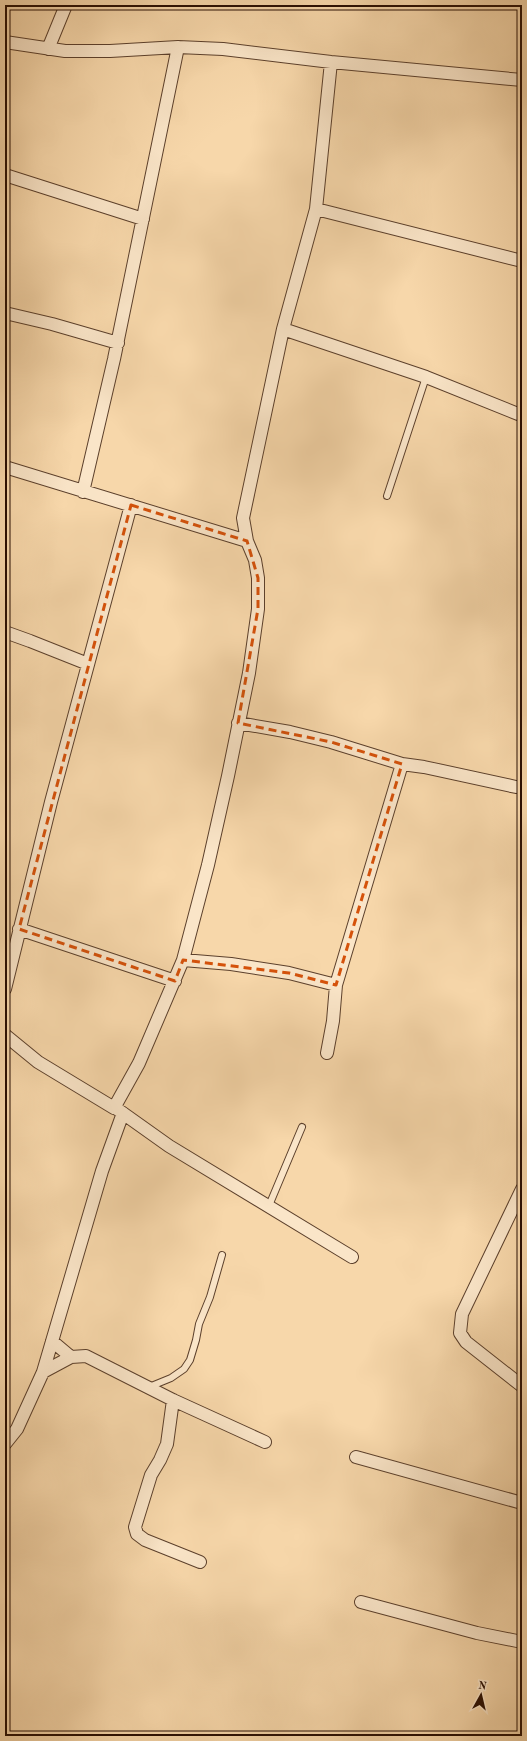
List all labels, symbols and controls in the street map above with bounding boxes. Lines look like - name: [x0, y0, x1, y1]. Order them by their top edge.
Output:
- north arrow: [461, 1675, 501, 1715]
- text: N: [477, 1681, 488, 1693]

